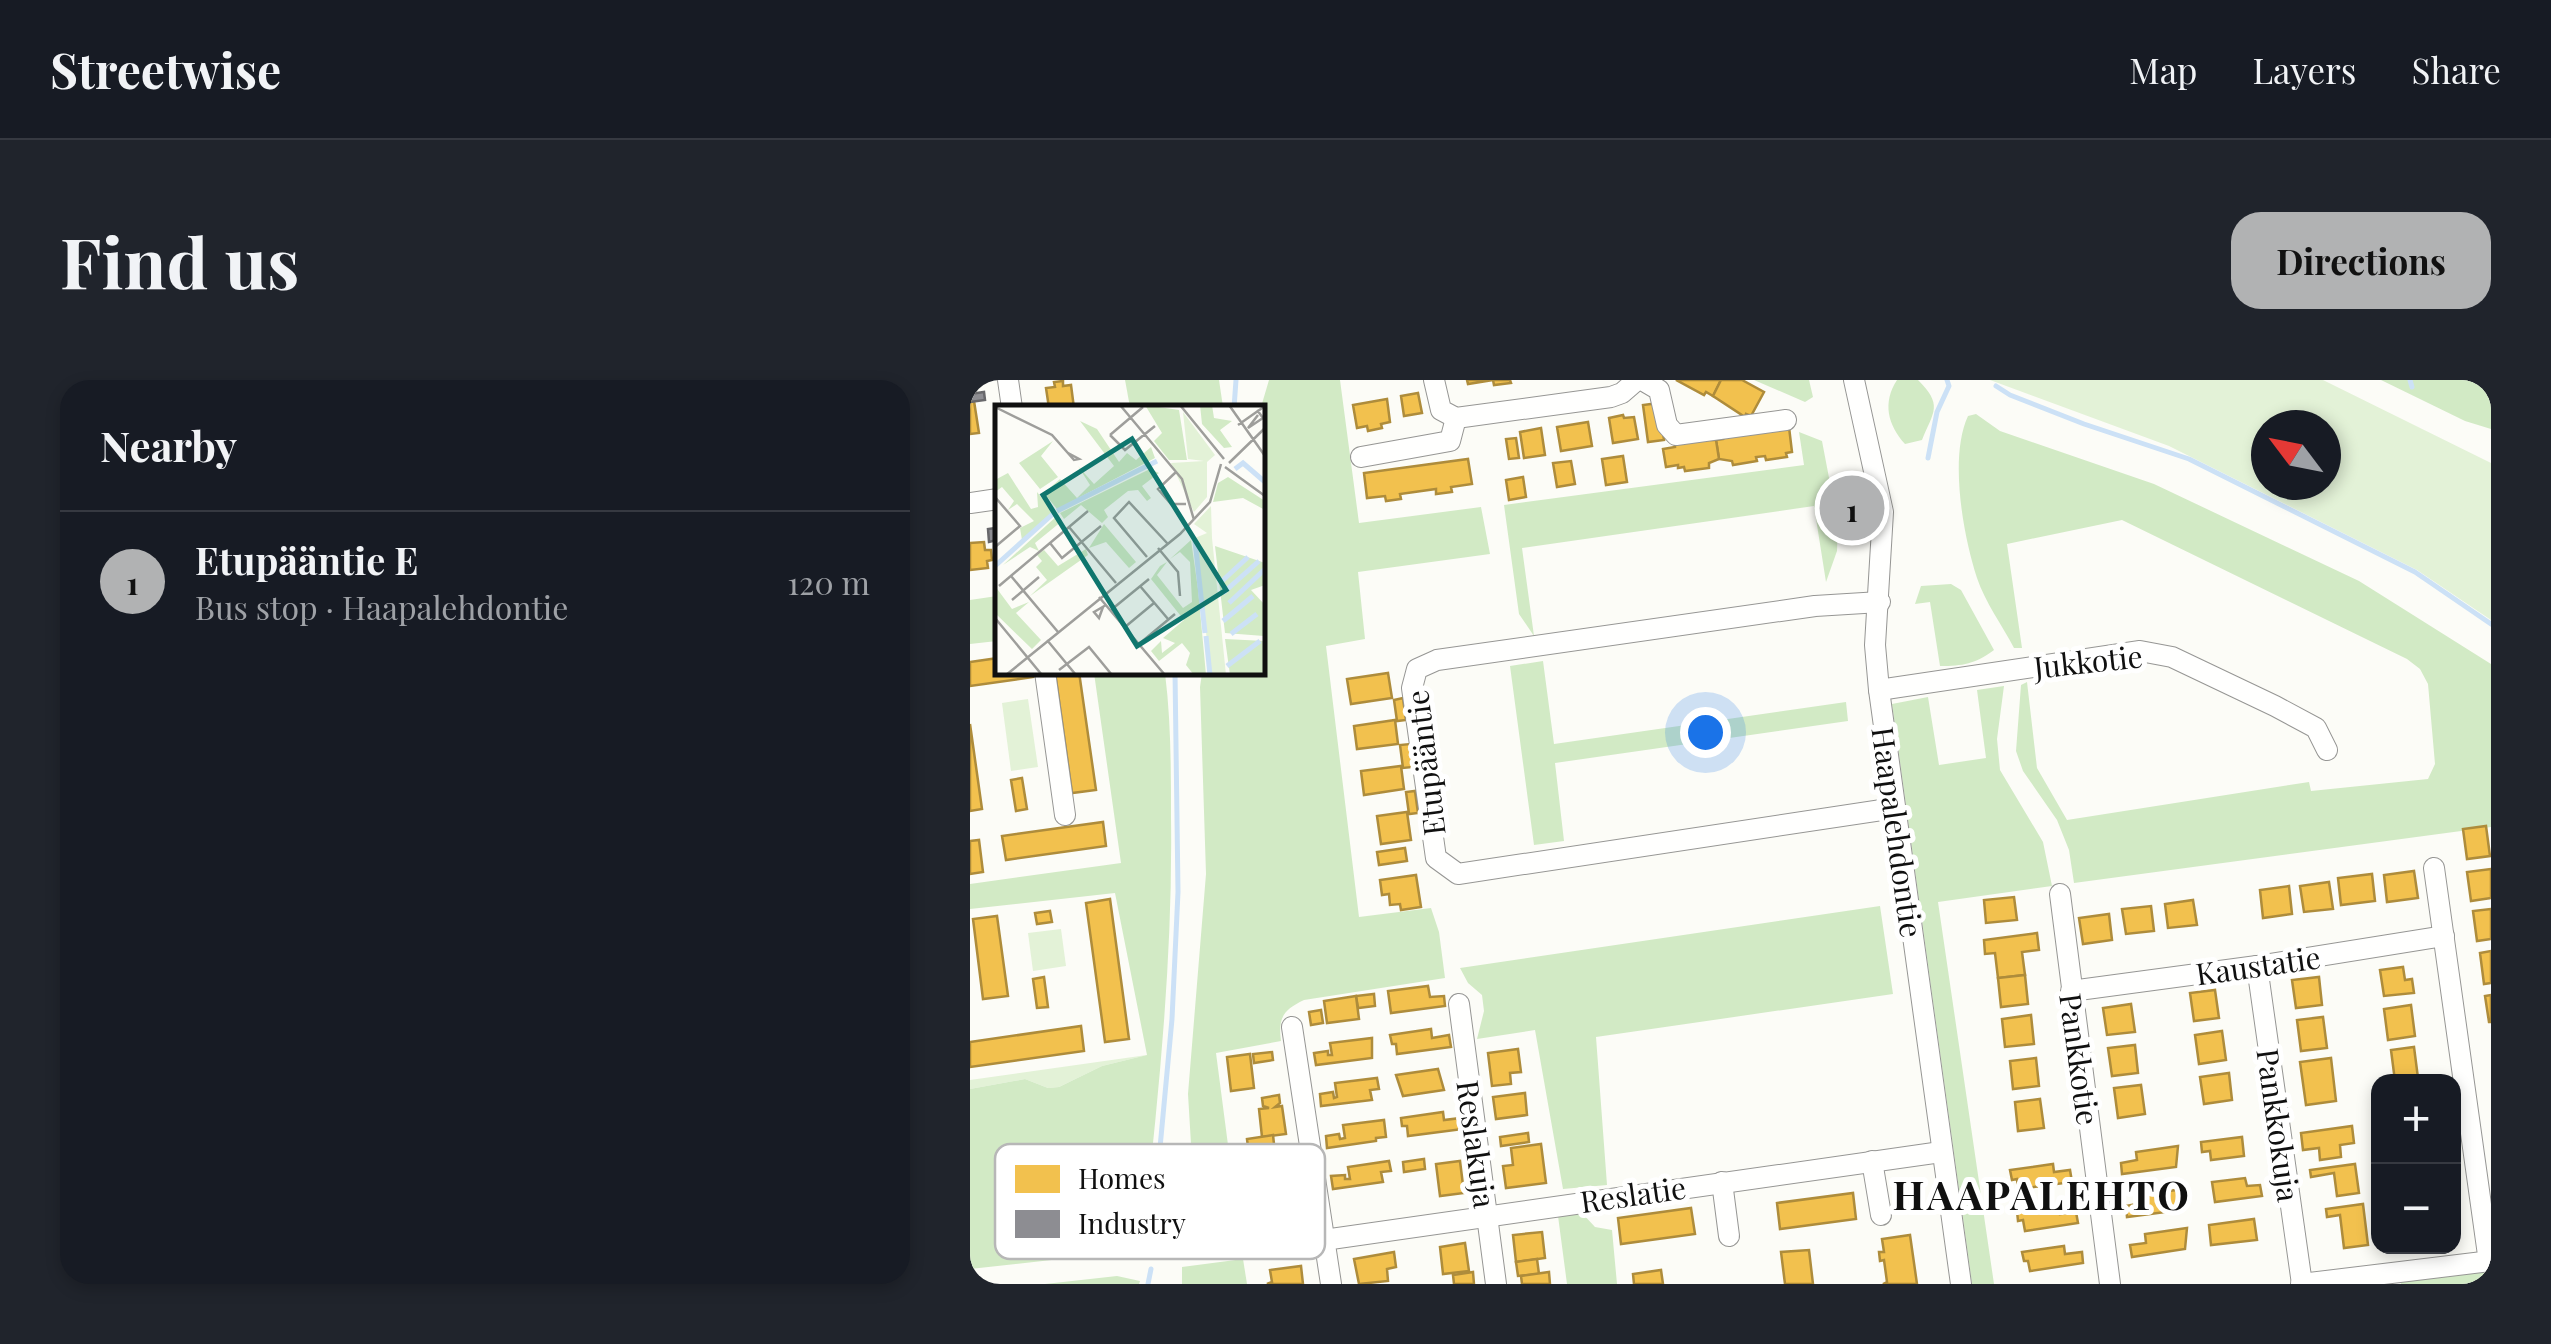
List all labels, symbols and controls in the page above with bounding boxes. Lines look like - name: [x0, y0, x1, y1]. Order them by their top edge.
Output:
- text: Streetwise: [50, 37, 281, 101]
- text: Map: [2129, 46, 2197, 93]
- text: Layers: [2252, 46, 2357, 93]
- text: Share: [2412, 46, 2501, 93]
- button: Directions: [2231, 212, 2491, 309]
- text: Find us: [60, 213, 299, 307]
- inset map: [995, 405, 1265, 675]
- north arrow: [2251, 410, 2341, 500]
- text: Nearby: [100, 417, 237, 473]
- pin: 1: [1820, 470, 1884, 546]
- text: Etupääntie E: [195, 534, 418, 585]
- text: 1: [126, 560, 139, 603]
- text: 120 m: [787, 560, 870, 603]
- text: Bus stop · Haapalehdontie: [195, 585, 568, 628]
- street label: Jukkotie: [2031, 635, 2144, 687]
- street label: Etupääntie: [1396, 688, 1454, 838]
- your location: [1680, 707, 1731, 758]
- street label: Haapalehdontie: [1863, 724, 1933, 940]
- street label: Kaustatie: [2193, 936, 2323, 994]
- street label: Pankkotie: [2051, 991, 2109, 1127]
- street label: Pankkokuja: [2248, 1046, 2310, 1204]
- map controls: [2371, 1074, 2461, 1254]
- button: +: [2371, 1074, 2461, 1164]
- street label: Reslakuja: [1448, 1078, 1506, 1210]
- legend: [995, 1144, 1325, 1259]
- text: Homes: [1078, 1159, 1166, 1196]
- button: −: [2371, 1164, 2461, 1254]
- street label: Reslatie: [1578, 1167, 1688, 1221]
- district label: HAAPALEHTO: [1892, 1167, 2192, 1220]
- text: Industry: [1078, 1204, 1186, 1241]

